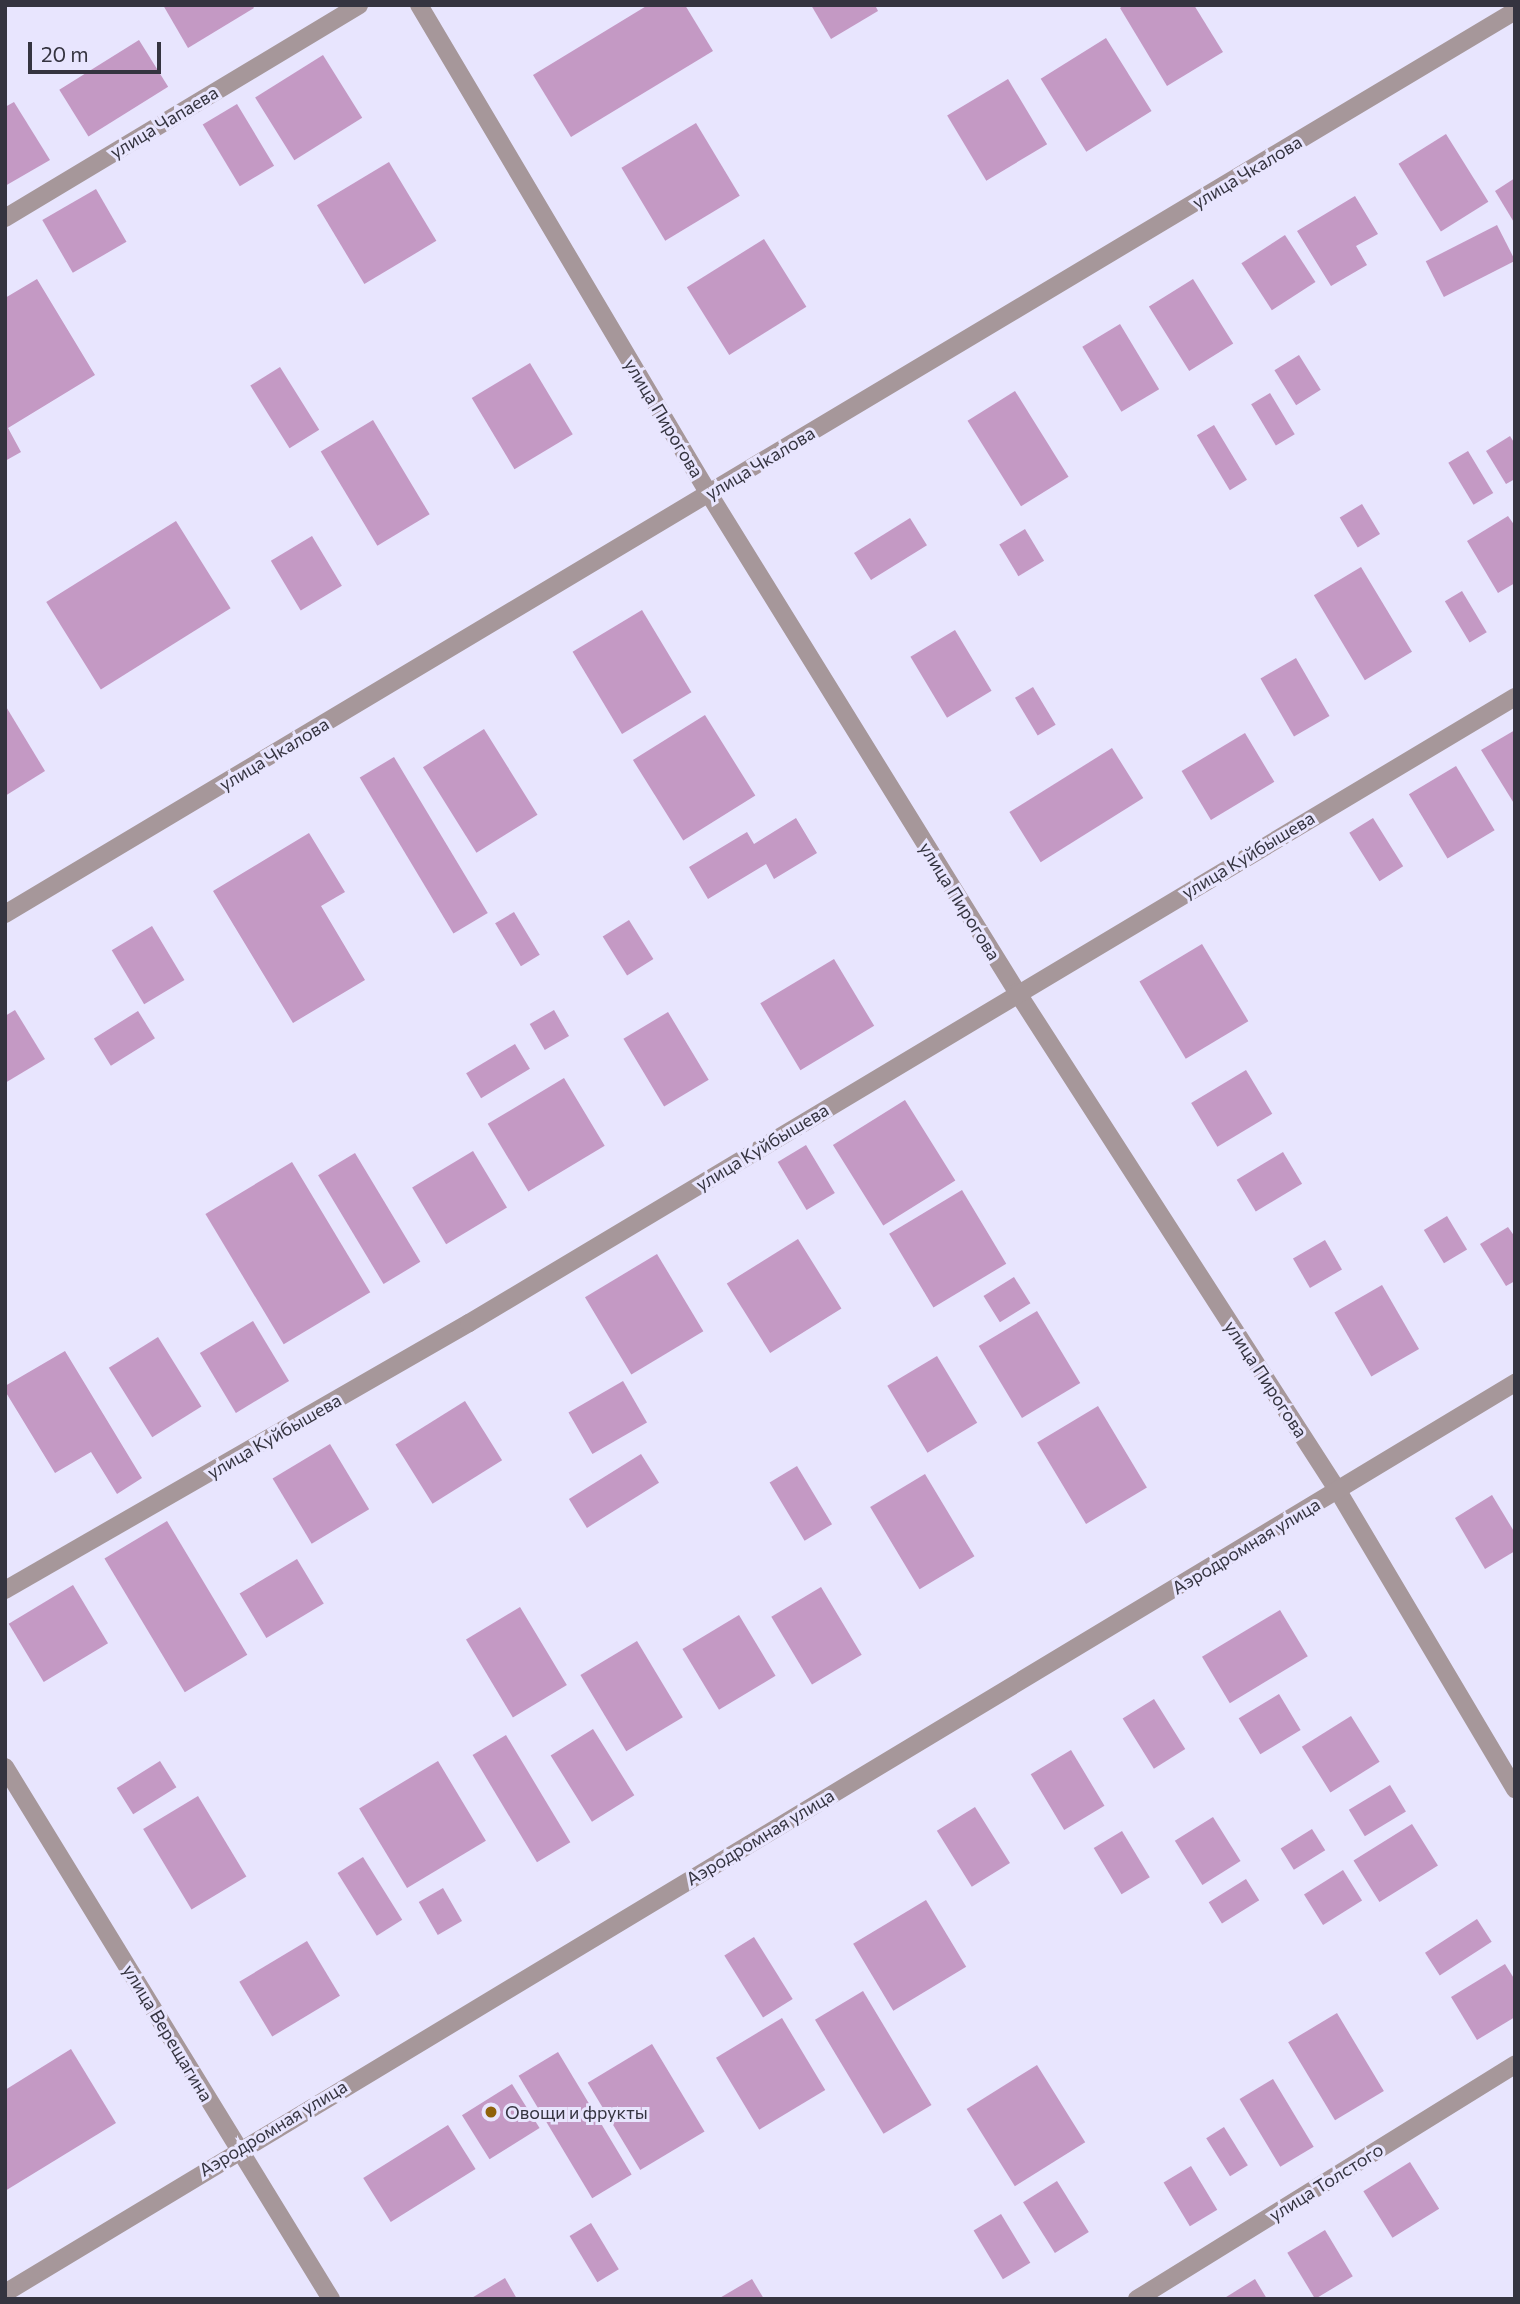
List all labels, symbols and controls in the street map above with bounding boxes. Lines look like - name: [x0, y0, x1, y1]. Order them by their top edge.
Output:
- scale bar: [32, 28, 164, 72]
- text: 20 m: [41, 41, 89, 66]
- street label: улица Чапаева: [106, 81, 222, 163]
- street label: улица Чкалова: [1188, 131, 1306, 213]
- street label: улица Пирогова: [620, 355, 708, 481]
- street label: улица Чкалова: [701, 422, 819, 504]
- street label: улица Чкалова: [215, 713, 333, 795]
- street label: улица Куйбышева: [1178, 807, 1318, 903]
- street label: улица Пирогова: [915, 838, 1005, 964]
- street label: улица Куйбышева: [692, 1099, 832, 1195]
- street label: улица Пирогова: [1220, 1316, 1312, 1442]
- street label: улица Куйбышева: [203, 1389, 345, 1483]
- street label: Аэродромная улица: [1168, 1493, 1324, 1599]
- street label: Аэродромная улица: [682, 1784, 838, 1890]
- street label: улица Верещагина: [119, 1960, 217, 2106]
- street label: Аэродромная улица: [195, 2075, 351, 2181]
- place label: Овощи и фрукты: [505, 2101, 648, 2123]
- marker: Овощи и фрукты: [483, 2104, 499, 2120]
- street label: улица Толстого: [1265, 2138, 1387, 2226]

